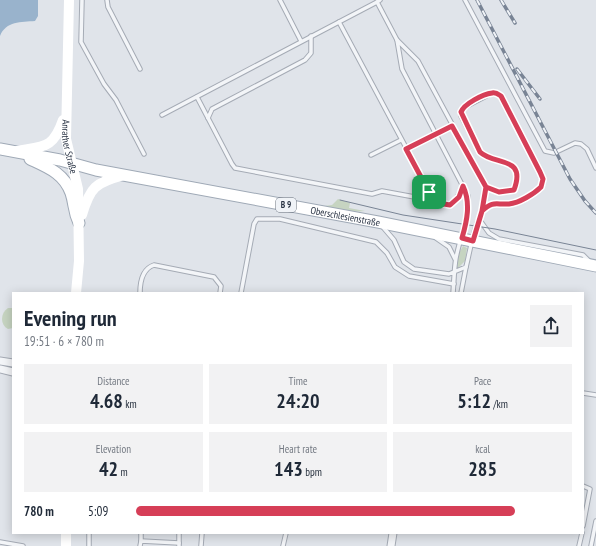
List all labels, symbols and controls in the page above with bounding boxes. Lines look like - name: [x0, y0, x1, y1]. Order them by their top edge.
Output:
- street label: Anrather Straße: [59, 119, 80, 175]
- pin: [412, 175, 446, 209]
- icon: arrive: [418, 181, 440, 203]
- road number: B 9: [276, 198, 296, 212]
- street label: Oberschlesienstraße: [309, 204, 381, 229]
- text: Evening run: [24, 304, 117, 332]
- button: share: [530, 305, 572, 347]
- text: 19:51 · 6 × 780 m: [24, 333, 104, 350]
- text: Distance: [97, 374, 130, 388]
- text: Time: [288, 374, 308, 388]
- text: Pace: [474, 374, 491, 388]
- text: 4.68: [90, 388, 123, 414]
- text: 24:20: [276, 388, 320, 414]
- text: 5:12: [457, 388, 491, 414]
- text: km: [123, 397, 137, 411]
- text: /km: [491, 397, 508, 411]
- text: Elevation: [96, 442, 131, 456]
- text: Heart rate: [279, 442, 317, 456]
- text: kcal: [475, 442, 490, 456]
- text: 42: [99, 456, 118, 482]
- text: 143: [274, 456, 303, 482]
- text: 285: [468, 456, 497, 482]
- text: m: [118, 465, 128, 479]
- text: bpm: [303, 465, 322, 479]
- text: 780 m: [24, 503, 54, 520]
- text: 5:09: [88, 503, 108, 520]

